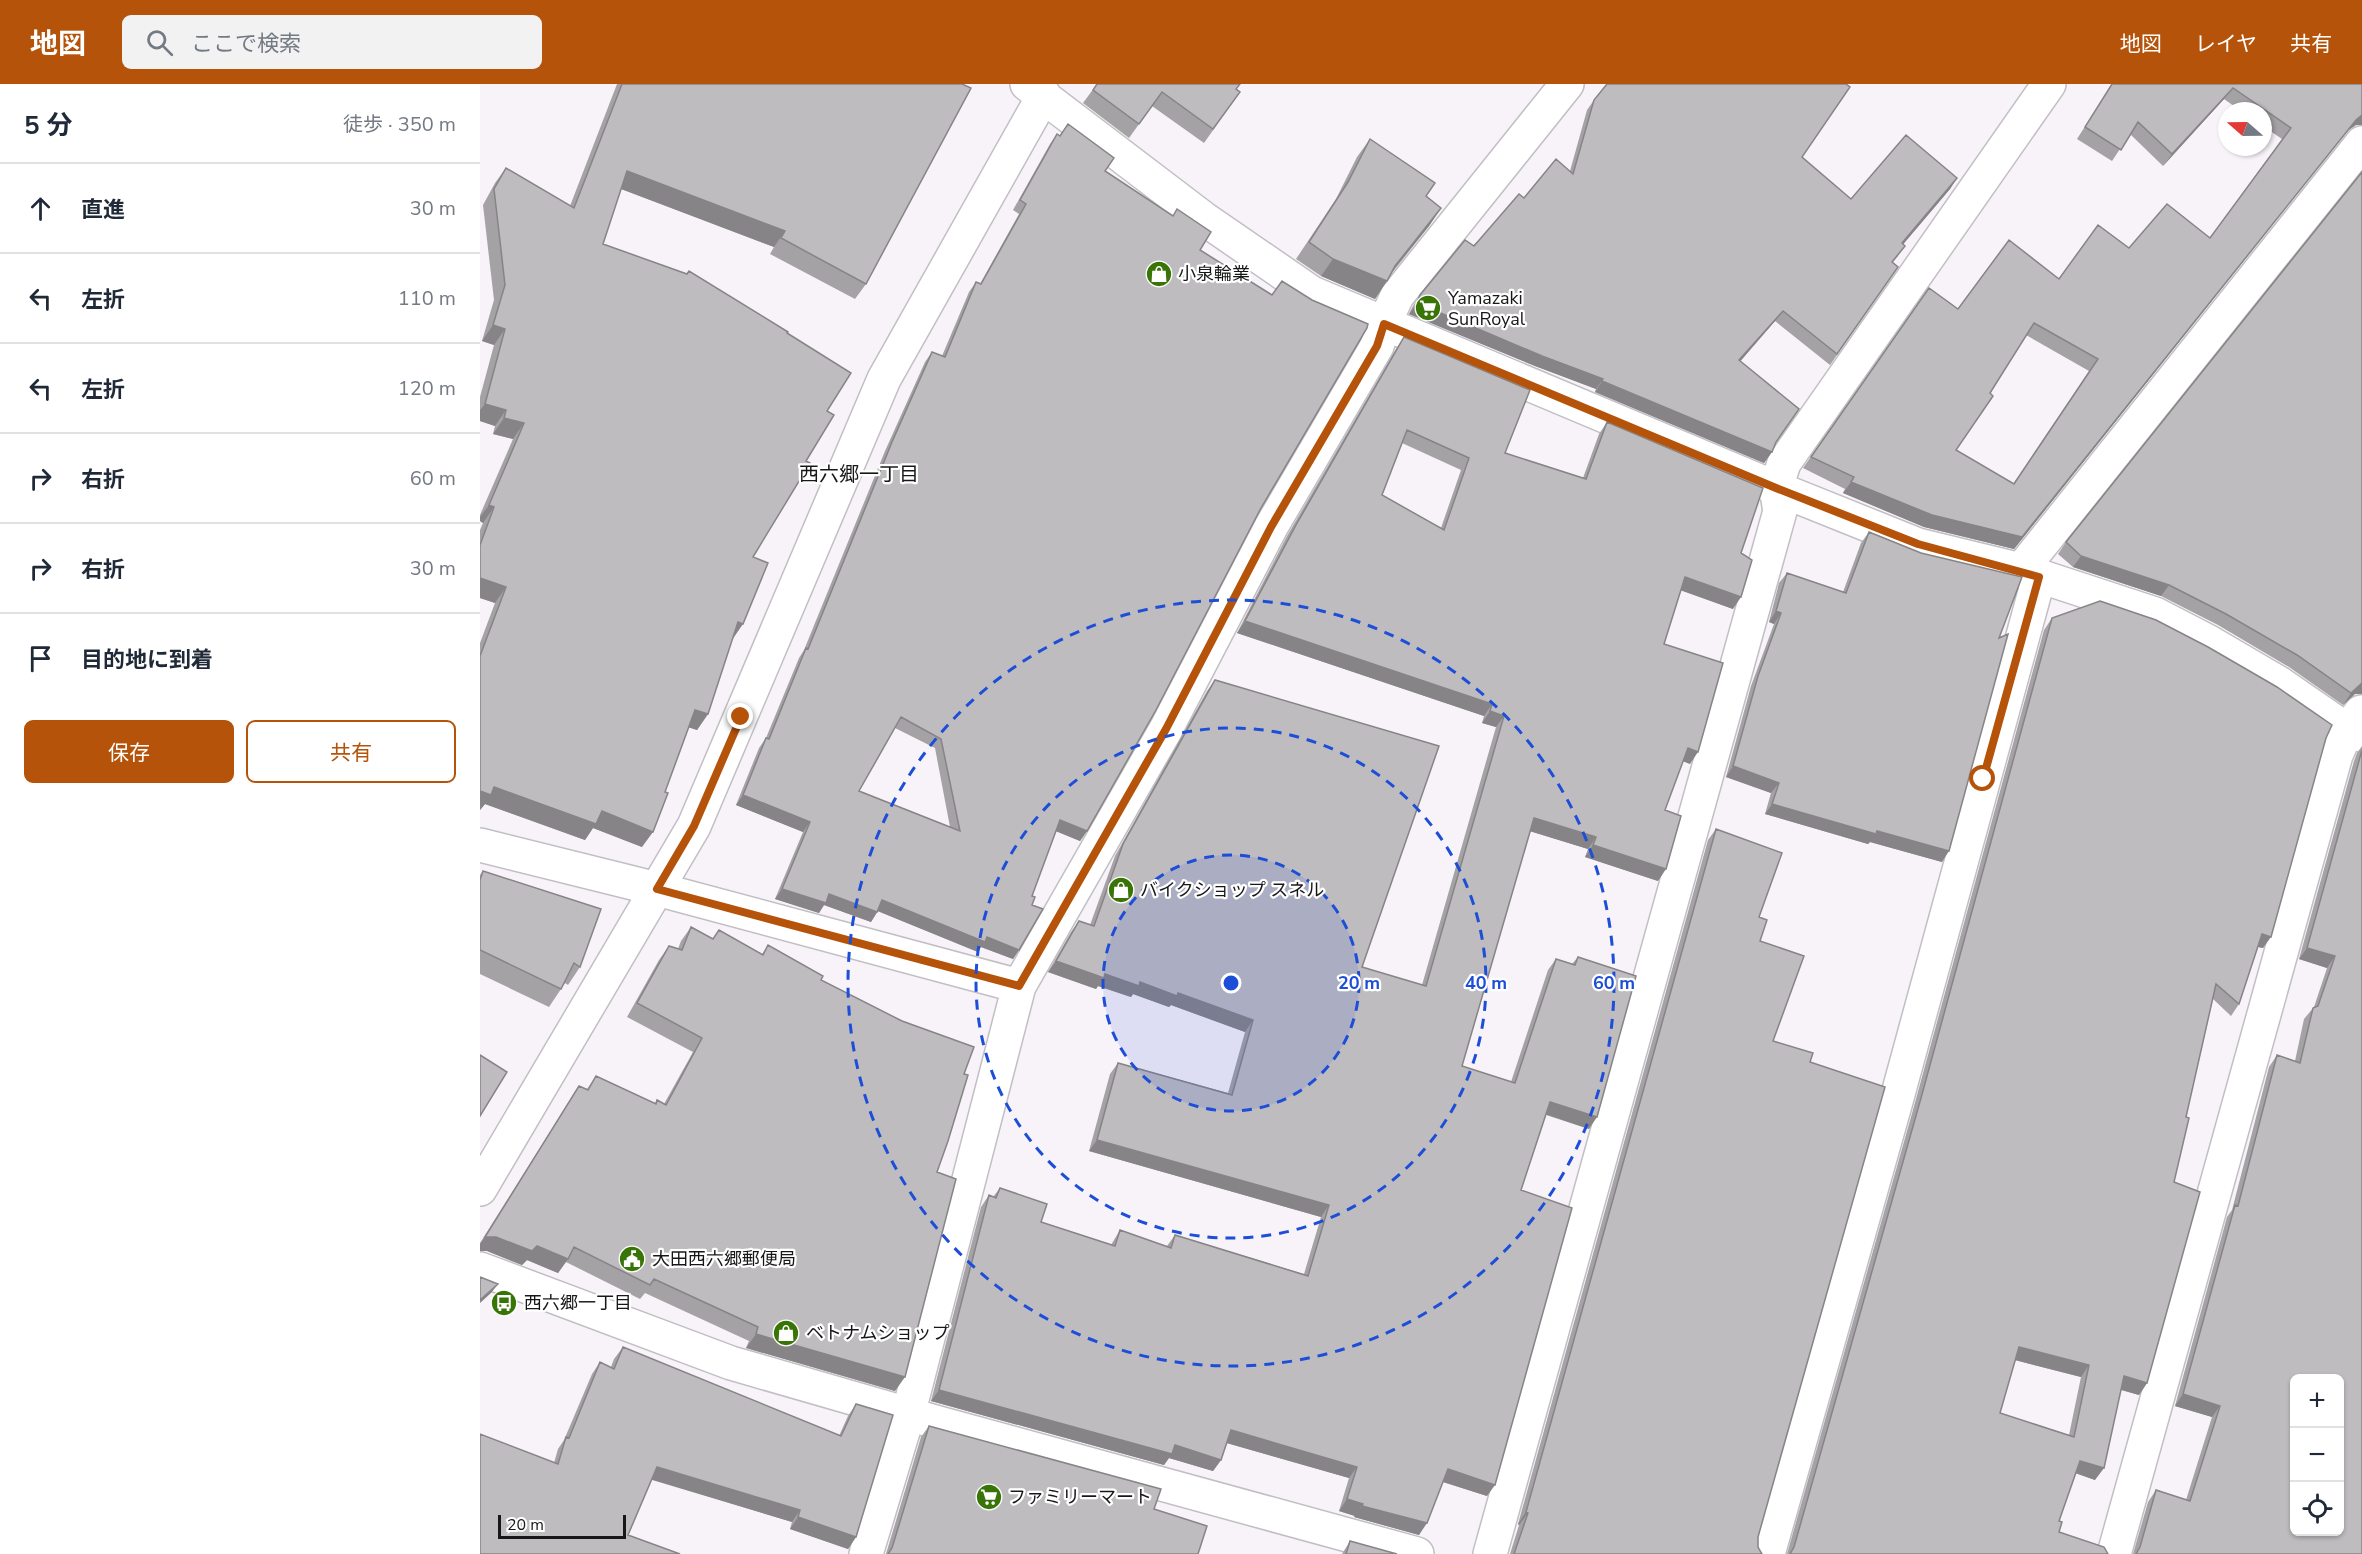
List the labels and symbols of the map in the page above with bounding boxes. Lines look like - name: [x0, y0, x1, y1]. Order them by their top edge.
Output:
- north arrow: [2218, 102, 2272, 156]
- shop icon: 小泉輪業: [1144, 259, 1174, 289]
- place label: 小泉輪業: [1178, 262, 1250, 286]
- place label: Yamazaki SunRoyal: [1447, 286, 1526, 331]
- supermarket icon: Yamazaki SunRoyal: [1413, 293, 1443, 323]
- district label: 西六郷一丁目: [799, 461, 919, 488]
- route end: [727, 703, 753, 729]
- route start: [1969, 765, 1995, 791]
- shop icon: バイクショップ スネル: [1106, 875, 1136, 905]
- place label: バイクショップ スネル: [1140, 878, 1324, 902]
- text: 20 m: [1338, 971, 1380, 995]
- text: 40 m: [1465, 971, 1507, 995]
- text: 60 m: [1593, 971, 1635, 995]
- centre of rings: [1221, 973, 1241, 993]
- public building icon: 大田西六郷郵便局: [617, 1244, 647, 1274]
- place label: 大田西六郷郵便局: [652, 1247, 796, 1271]
- bus stop icon: 西六郷一丁目: [489, 1288, 519, 1318]
- place label: 西六郷一丁目: [524, 1291, 632, 1315]
- shop icon: ベトナムショップ: [771, 1318, 801, 1348]
- place label: ベトナムショップ: [806, 1321, 949, 1345]
- supermarket icon: ファミリーマート: [974, 1482, 1004, 1512]
- place label: ファミリーマート: [1008, 1485, 1152, 1509]
- scale bar: [498, 1512, 626, 1540]

